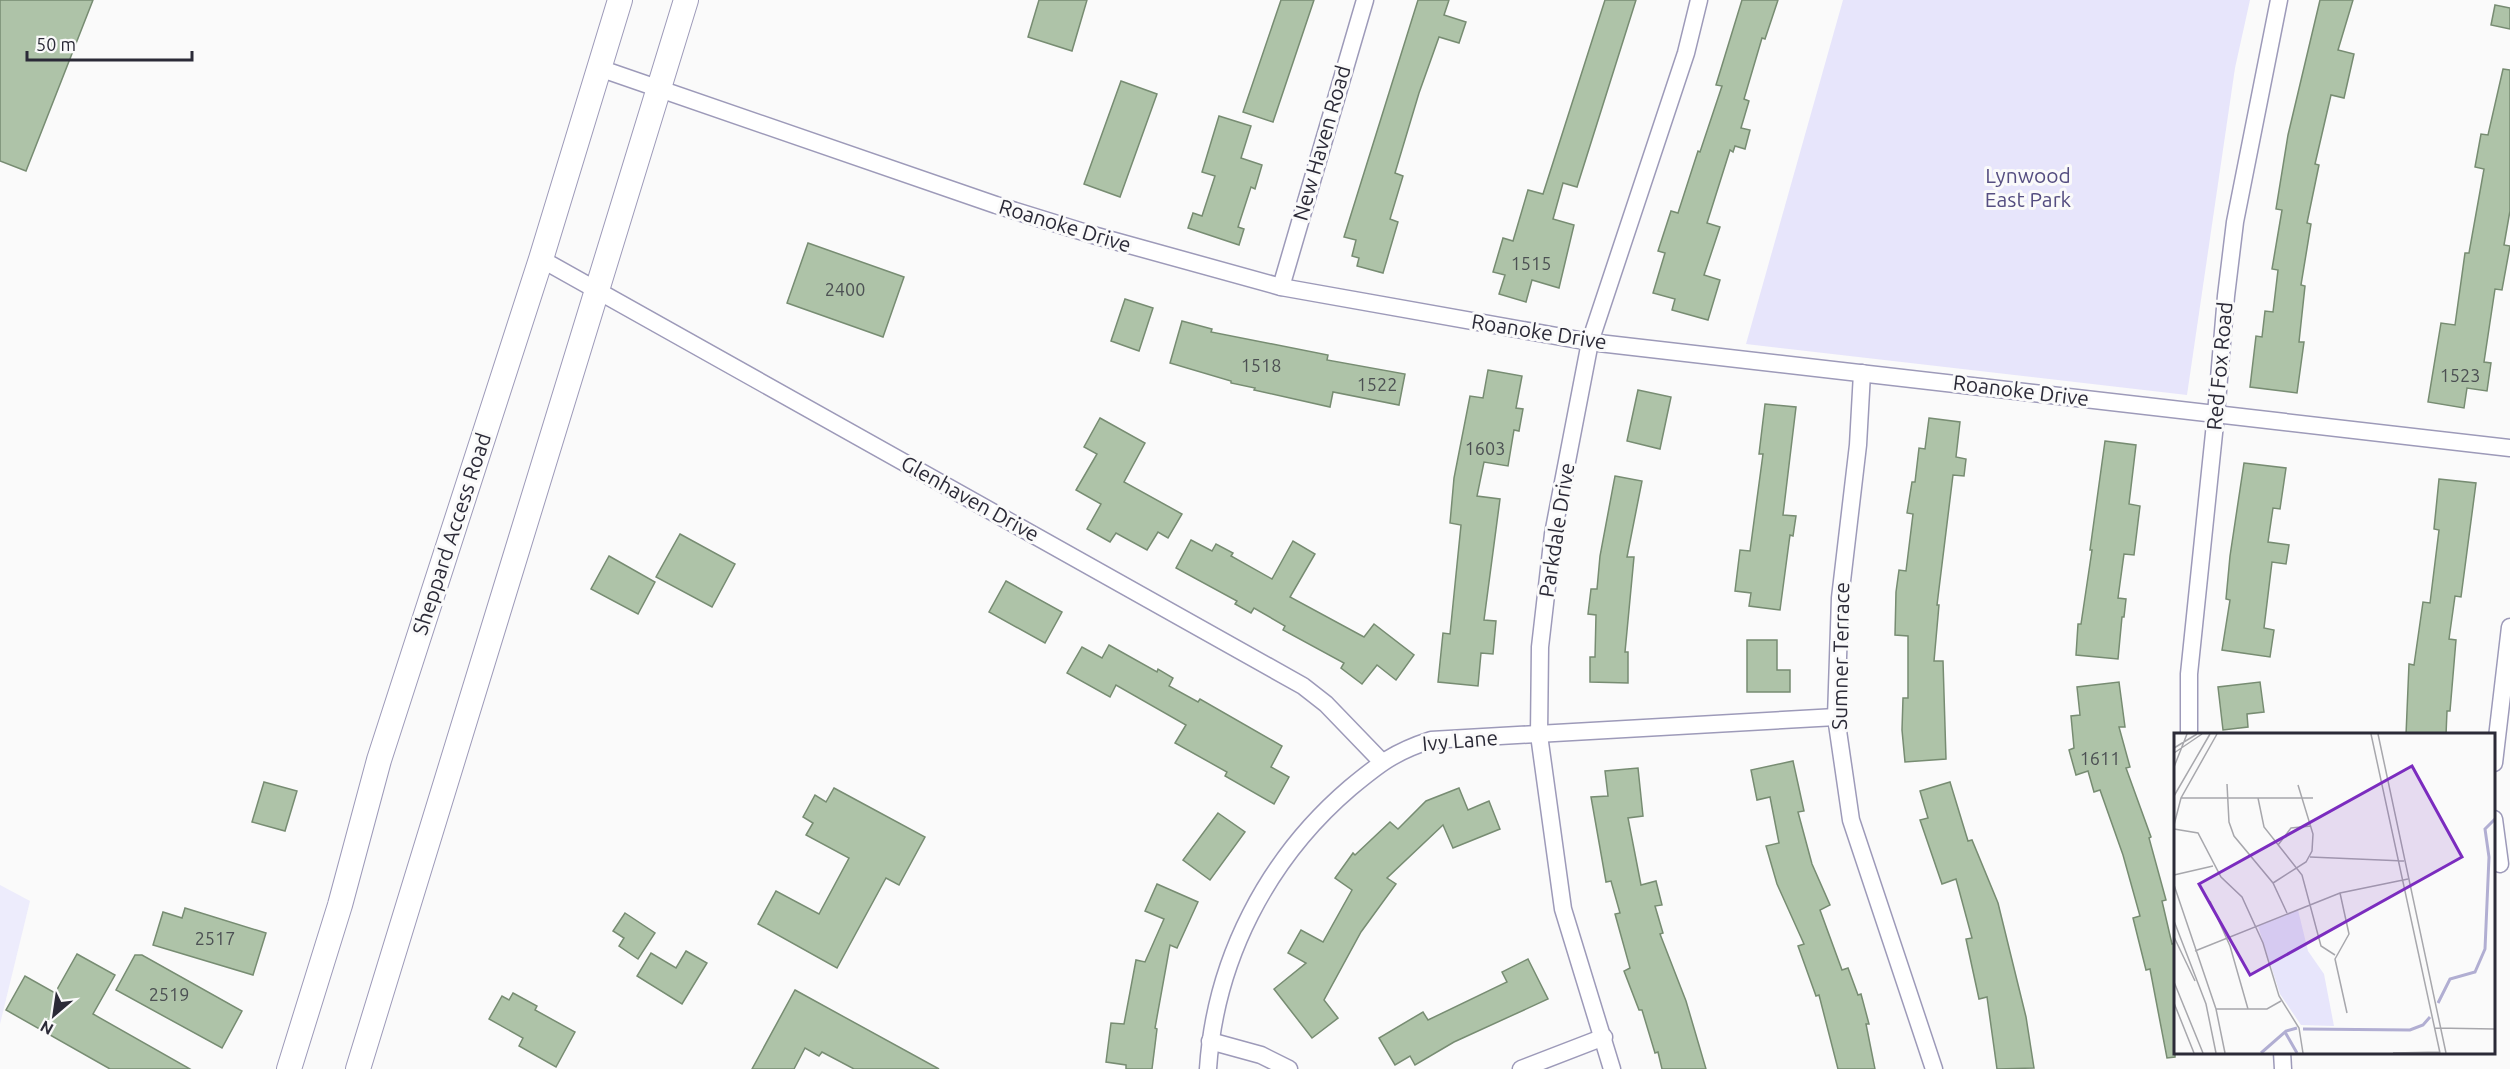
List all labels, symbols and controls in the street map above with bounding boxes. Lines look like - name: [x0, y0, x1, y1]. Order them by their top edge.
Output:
- scale bar: [27, 24, 192, 62]
- text: 50 m: [36, 34, 76, 54]
- street label: New Haven Road: [1287, 62, 1355, 223]
- park label: Lynwood East Park: [1985, 163, 2072, 211]
- street label: Roanoke Drive: [996, 194, 1134, 257]
- house number: 1515: [1511, 253, 1551, 273]
- house number: 2400: [825, 279, 865, 299]
- street label: Red Fox Road: [2201, 301, 2237, 431]
- street label: Roanoke Drive: [1470, 308, 1609, 354]
- house number: 1518: [1241, 355, 1281, 375]
- house number: 1523: [2440, 365, 2480, 385]
- street label: Roanoke Drive: [1952, 370, 2090, 410]
- house number: 1522: [1357, 374, 1397, 394]
- street label: Sheppard Access Road: [407, 430, 495, 638]
- house number: 1603: [1465, 438, 1505, 458]
- street label: Glenhaven Drive: [897, 450, 1044, 546]
- street label: Parkdale Drive: [1534, 461, 1579, 599]
- street label: Sumner Terrace: [1827, 582, 1853, 730]
- street label: Ivy Lane: [1421, 725, 1499, 755]
- inset map: [2174, 733, 2495, 1054]
- house number: 1611: [2080, 748, 2120, 768]
- house number: 2517: [195, 928, 235, 948]
- house number: 2519: [149, 984, 189, 1004]
- north arrow: [24, 985, 84, 1045]
- text: N: [37, 1017, 56, 1039]

